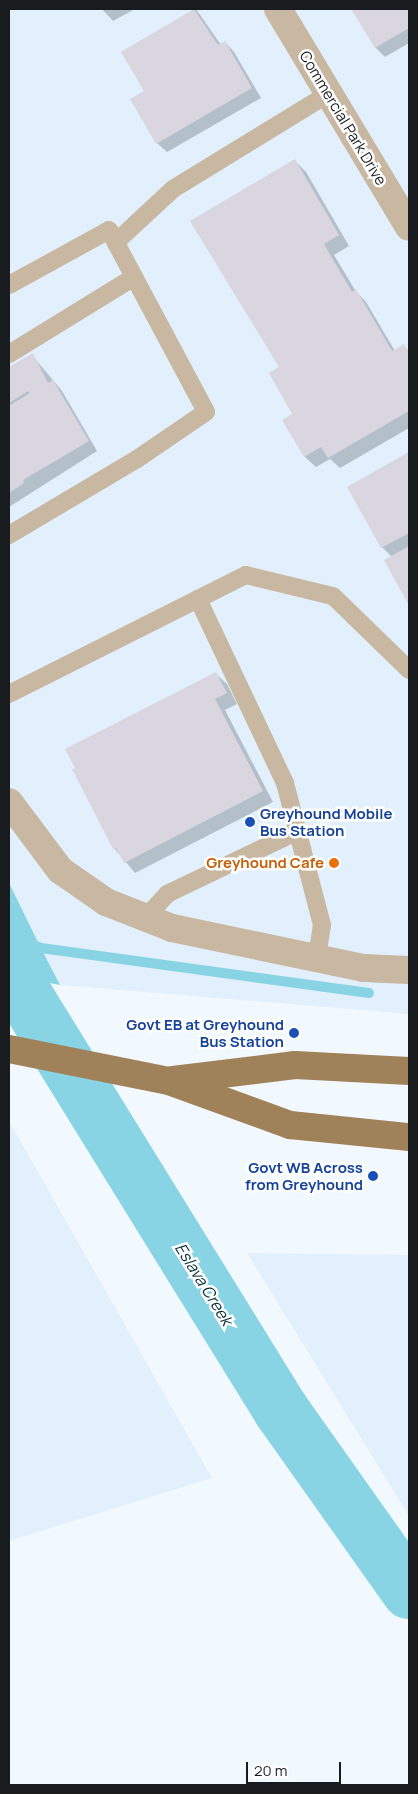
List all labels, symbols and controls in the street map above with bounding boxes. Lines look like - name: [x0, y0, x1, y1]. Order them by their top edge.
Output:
- street label: Commercial Park Drive: [296, 48, 390, 188]
- place label: Greyhound Mobile Bus Station: [260, 804, 392, 839]
- marker: Greyhound Mobile Bus Station: [244, 816, 256, 828]
- place label: Greyhound Cafe: [206, 854, 324, 872]
- marker: Greyhound Cafe: [328, 857, 340, 869]
- place label: Govt EB at Greyhound Bus Station: [126, 1015, 284, 1050]
- marker: Govt EB at Greyhound Bus Station: [288, 1027, 300, 1039]
- place label: Govt WB Across from Greyhound: [245, 1158, 363, 1193]
- marker: Govt WB Across from Greyhound: [367, 1170, 379, 1182]
- water label: Eslava Creek: [171, 1239, 237, 1329]
- scale bar: [248, 1752, 343, 1784]
- text: 20 m: [254, 1760, 287, 1781]

